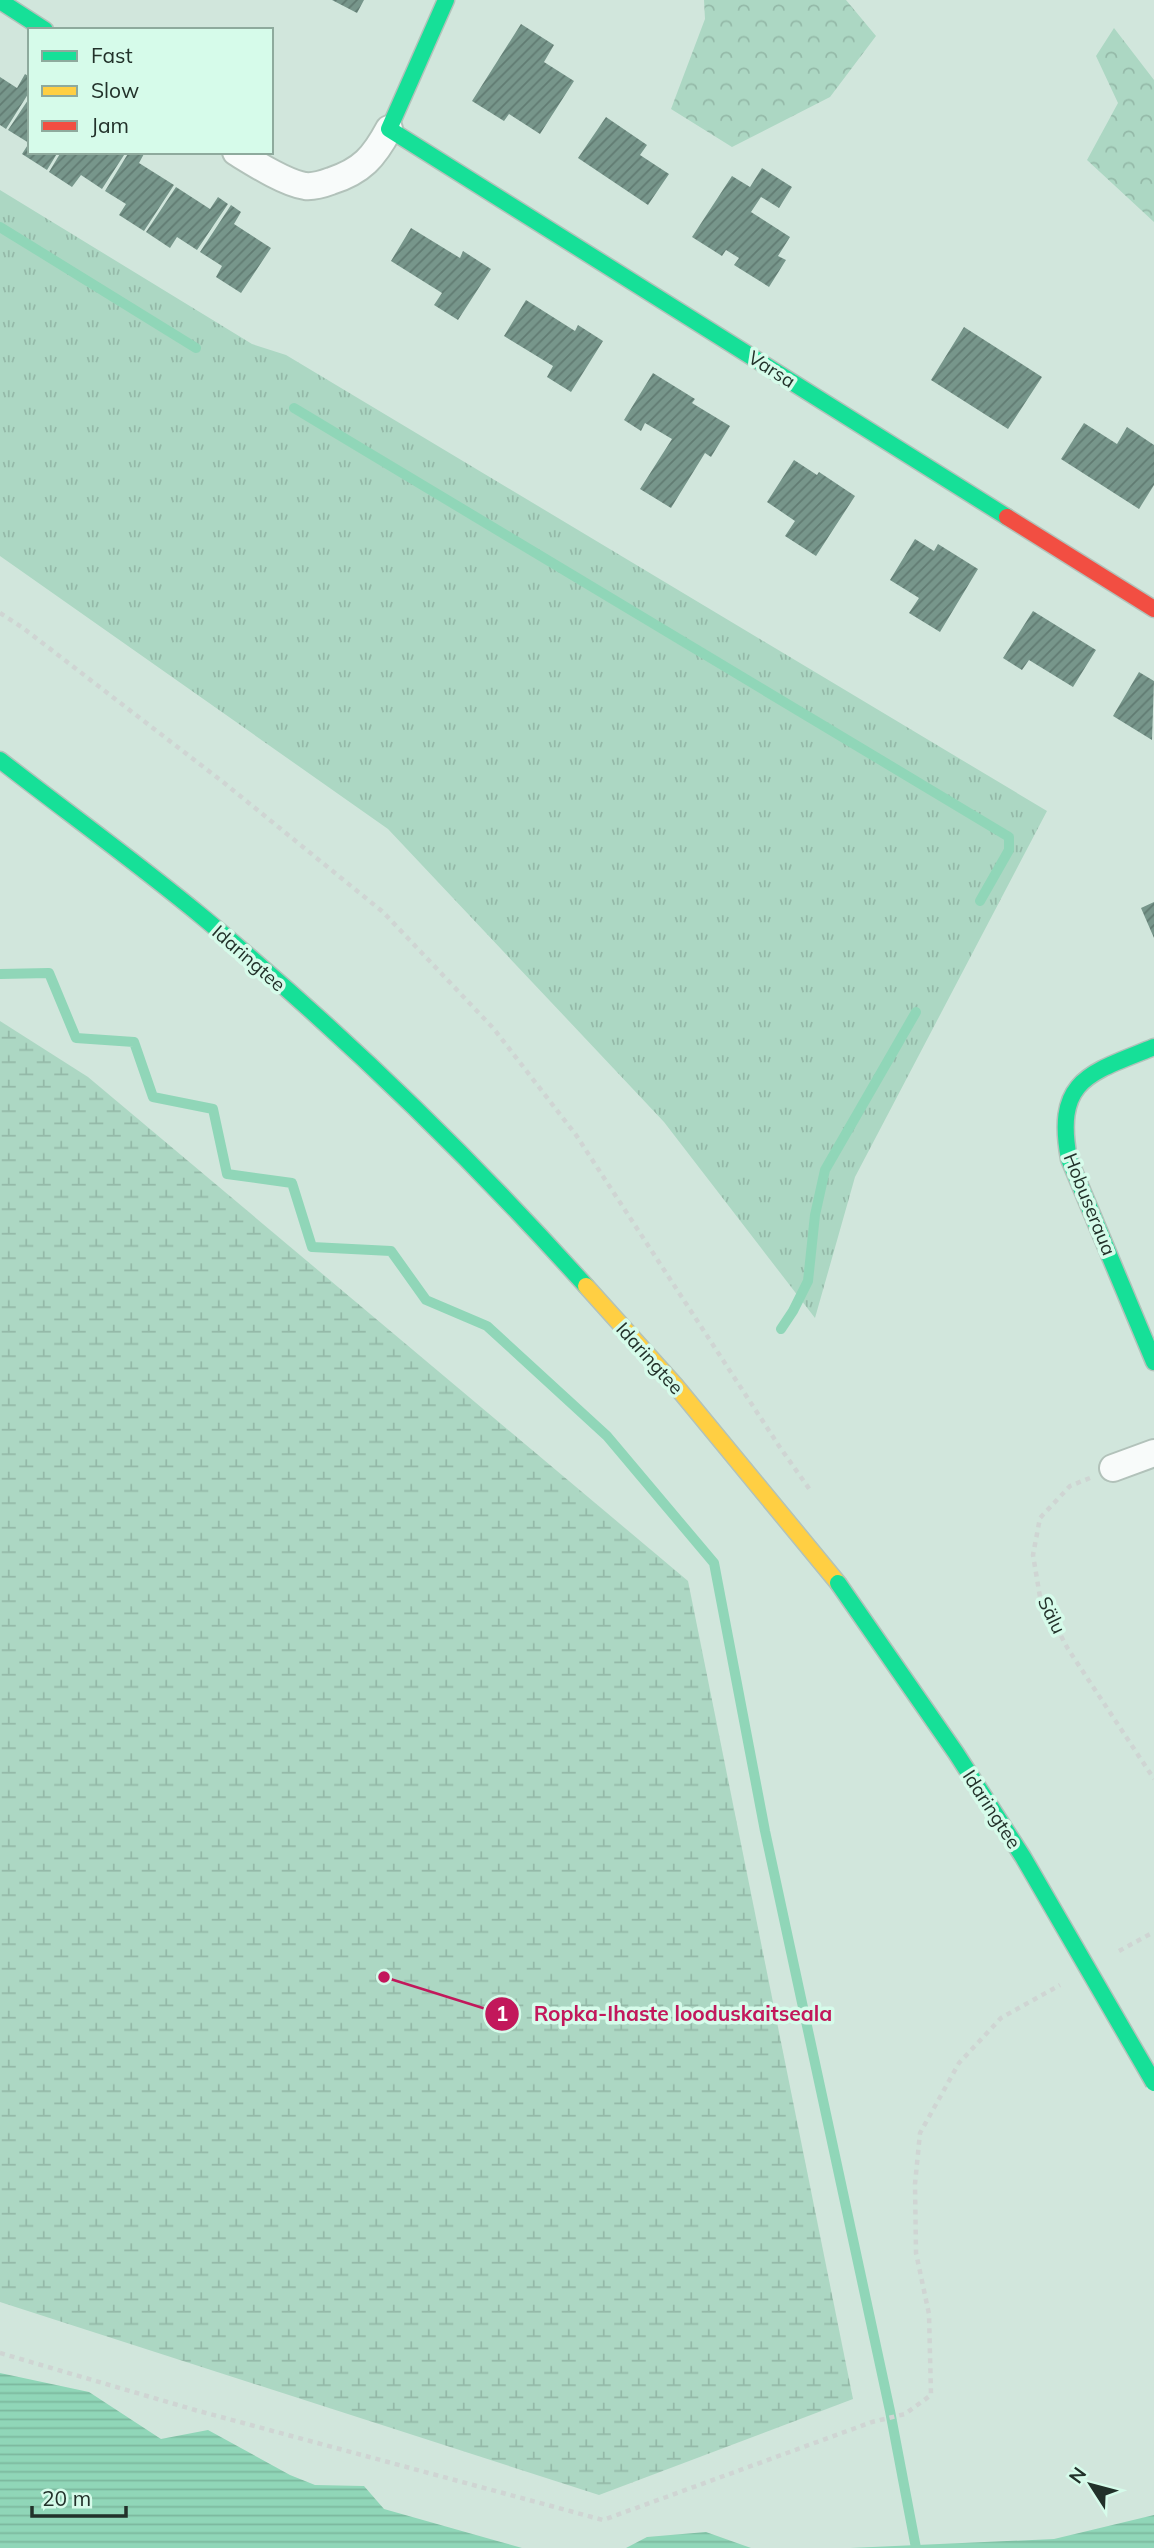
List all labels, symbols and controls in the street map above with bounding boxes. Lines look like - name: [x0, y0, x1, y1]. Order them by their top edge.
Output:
- legend: [28, 28, 273, 154]
- text: Fast: [91, 42, 133, 68]
- text: Slow: [91, 77, 139, 103]
- text: Jam: [91, 112, 129, 138]
- street label: Varsa: [744, 345, 800, 393]
- street label: Idaringtee: [208, 920, 290, 996]
- street label: Hobuseraua: [1059, 1149, 1121, 1259]
- street label: Idaringtee: [611, 1317, 689, 1399]
- street label: Sälu: [1033, 1592, 1071, 1638]
- street label: Idaringtee: [958, 1765, 1026, 1853]
- callout: Ropka-Ihaste looduskaitseala: [484, 1993, 846, 2035]
- text: 1: [496, 2000, 508, 2026]
- text: Ropka-Ihaste looduskaitseala: [534, 2000, 832, 2026]
- north arrow: [1056, 2450, 1126, 2520]
- text: N: [1063, 2462, 1091, 2488]
- scale bar: [32, 2474, 126, 2518]
- text: 20 m: [42, 2485, 91, 2511]

